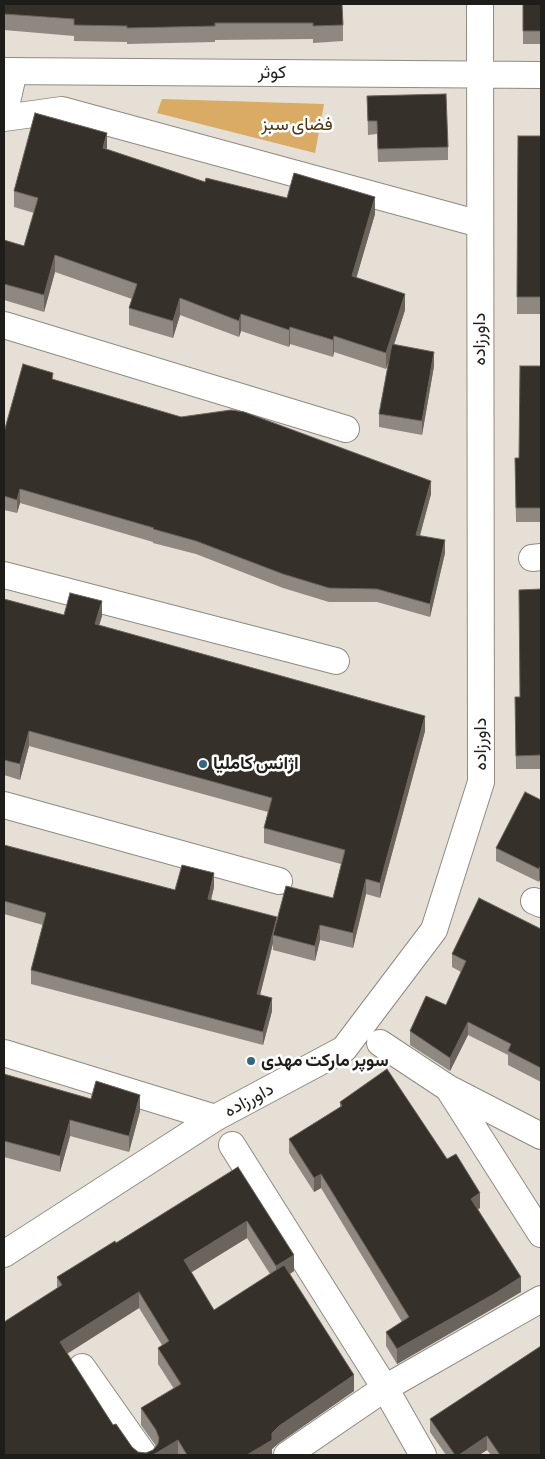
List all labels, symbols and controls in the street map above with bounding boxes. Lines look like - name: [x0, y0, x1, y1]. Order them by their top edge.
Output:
- street label: کوثر: [258, 62, 286, 84]
- park label: فضای سبز: [261, 114, 333, 136]
- street label: داورزاده: [469, 313, 491, 365]
- street label: داورزاده: [470, 718, 492, 770]
- place label: اژانس کاملیا: [213, 753, 299, 775]
- marker: اژانس کاملیا: [197, 758, 209, 770]
- place label: سوپر مارکت مهدی: [261, 1050, 389, 1072]
- marker: سوپر مارکت مهدی: [245, 1055, 257, 1067]
- street label: داورزاده: [221, 1078, 277, 1122]

